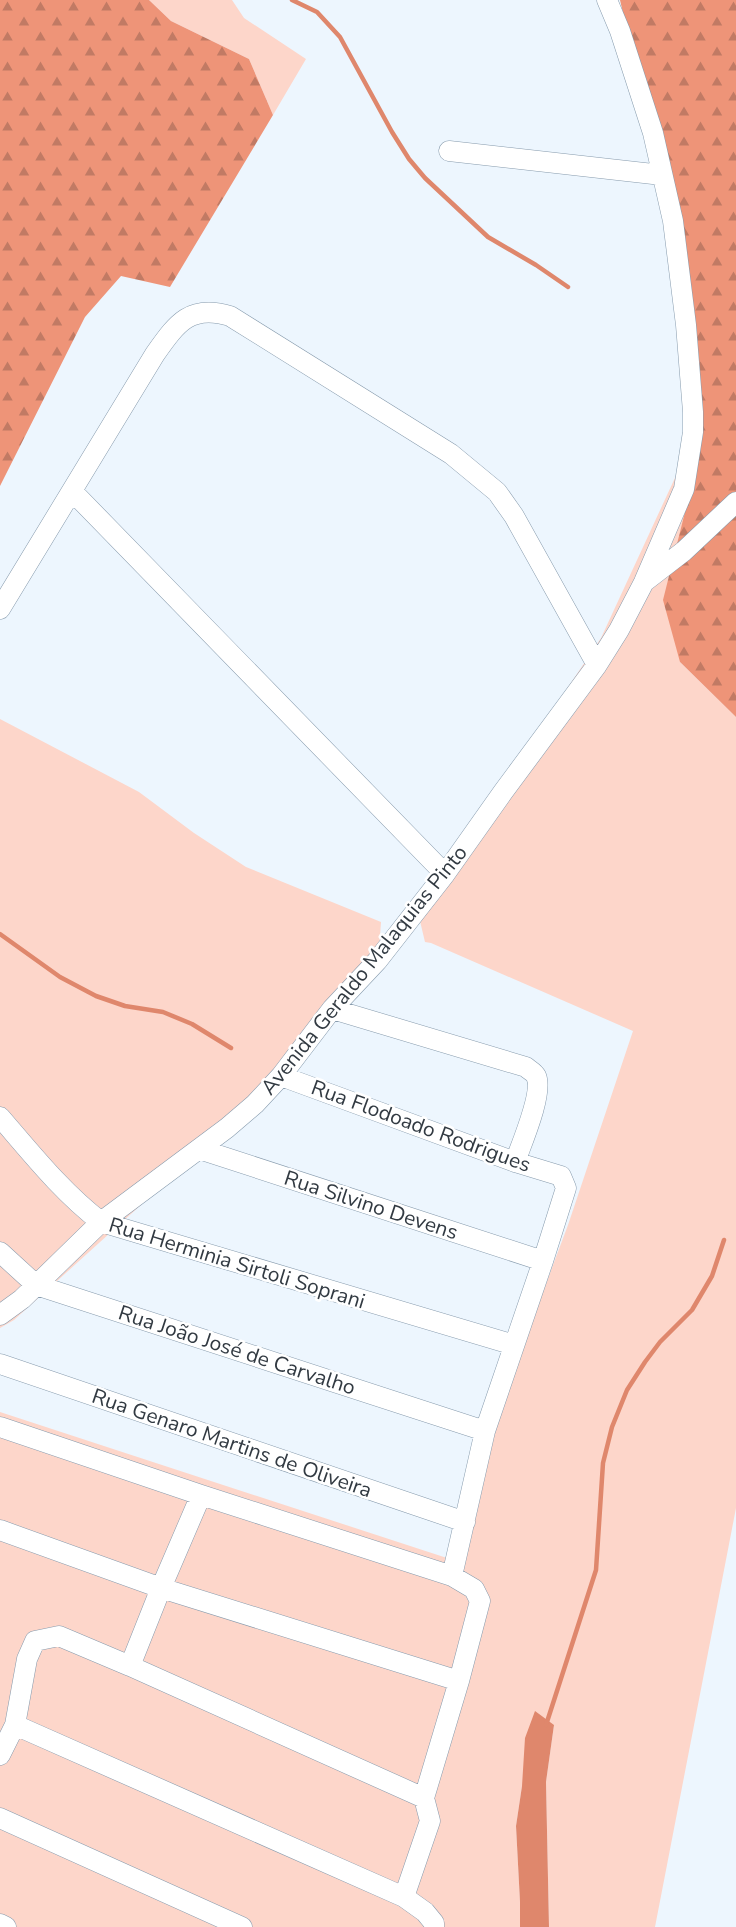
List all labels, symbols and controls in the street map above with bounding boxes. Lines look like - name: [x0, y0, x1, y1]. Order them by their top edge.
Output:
- street label: Avenida Geraldo Malaquias Pinto: [254, 839, 474, 1101]
- street label: Rua Flodoado Rodrigues: [307, 1073, 535, 1179]
- street label: Rua Silvino Devens: [280, 1164, 462, 1246]
- street label: Rua Herminia Sirtoli Soprani: [105, 1211, 369, 1315]
- street label: Rua João José de Carvalho: [115, 1298, 359, 1402]
- street label: Rua Genaro Martins de Oliveira: [88, 1382, 376, 1504]

